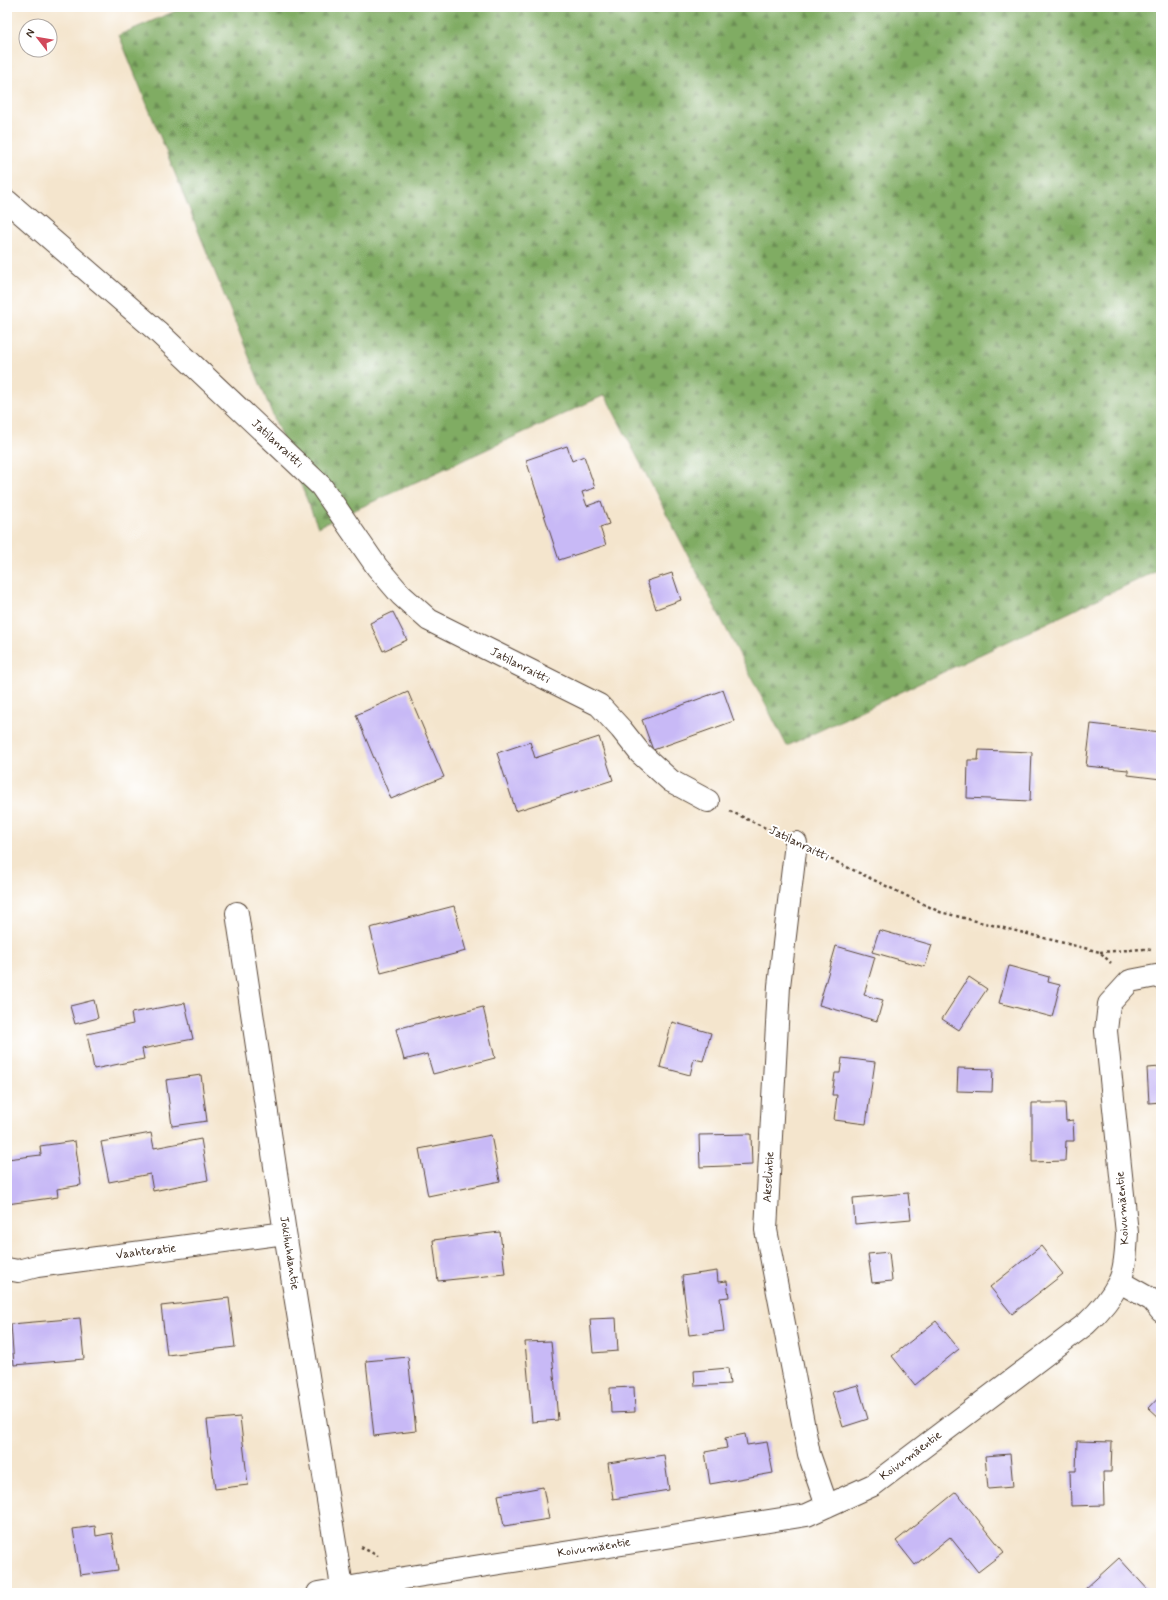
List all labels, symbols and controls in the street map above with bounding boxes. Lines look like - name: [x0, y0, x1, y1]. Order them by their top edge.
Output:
- north arrow: [18, 18, 58, 58]
- text: N: [22, 27, 38, 40]
- street label: Jatilanraitti: [248, 416, 307, 472]
- street label: Jatilanraitti: [487, 644, 553, 688]
- street label: Jatilanraitti: [766, 823, 832, 866]
- street label: Akselintie: [760, 1151, 778, 1203]
- street label: Koivumäentie: [1112, 1171, 1134, 1245]
- street label: Jokihuhdantie: [275, 1215, 303, 1291]
- street label: Vaahteratie: [115, 1240, 177, 1264]
- street label: Koivumäentie: [877, 1427, 945, 1485]
- street label: Koivumäentie: [556, 1534, 632, 1562]

